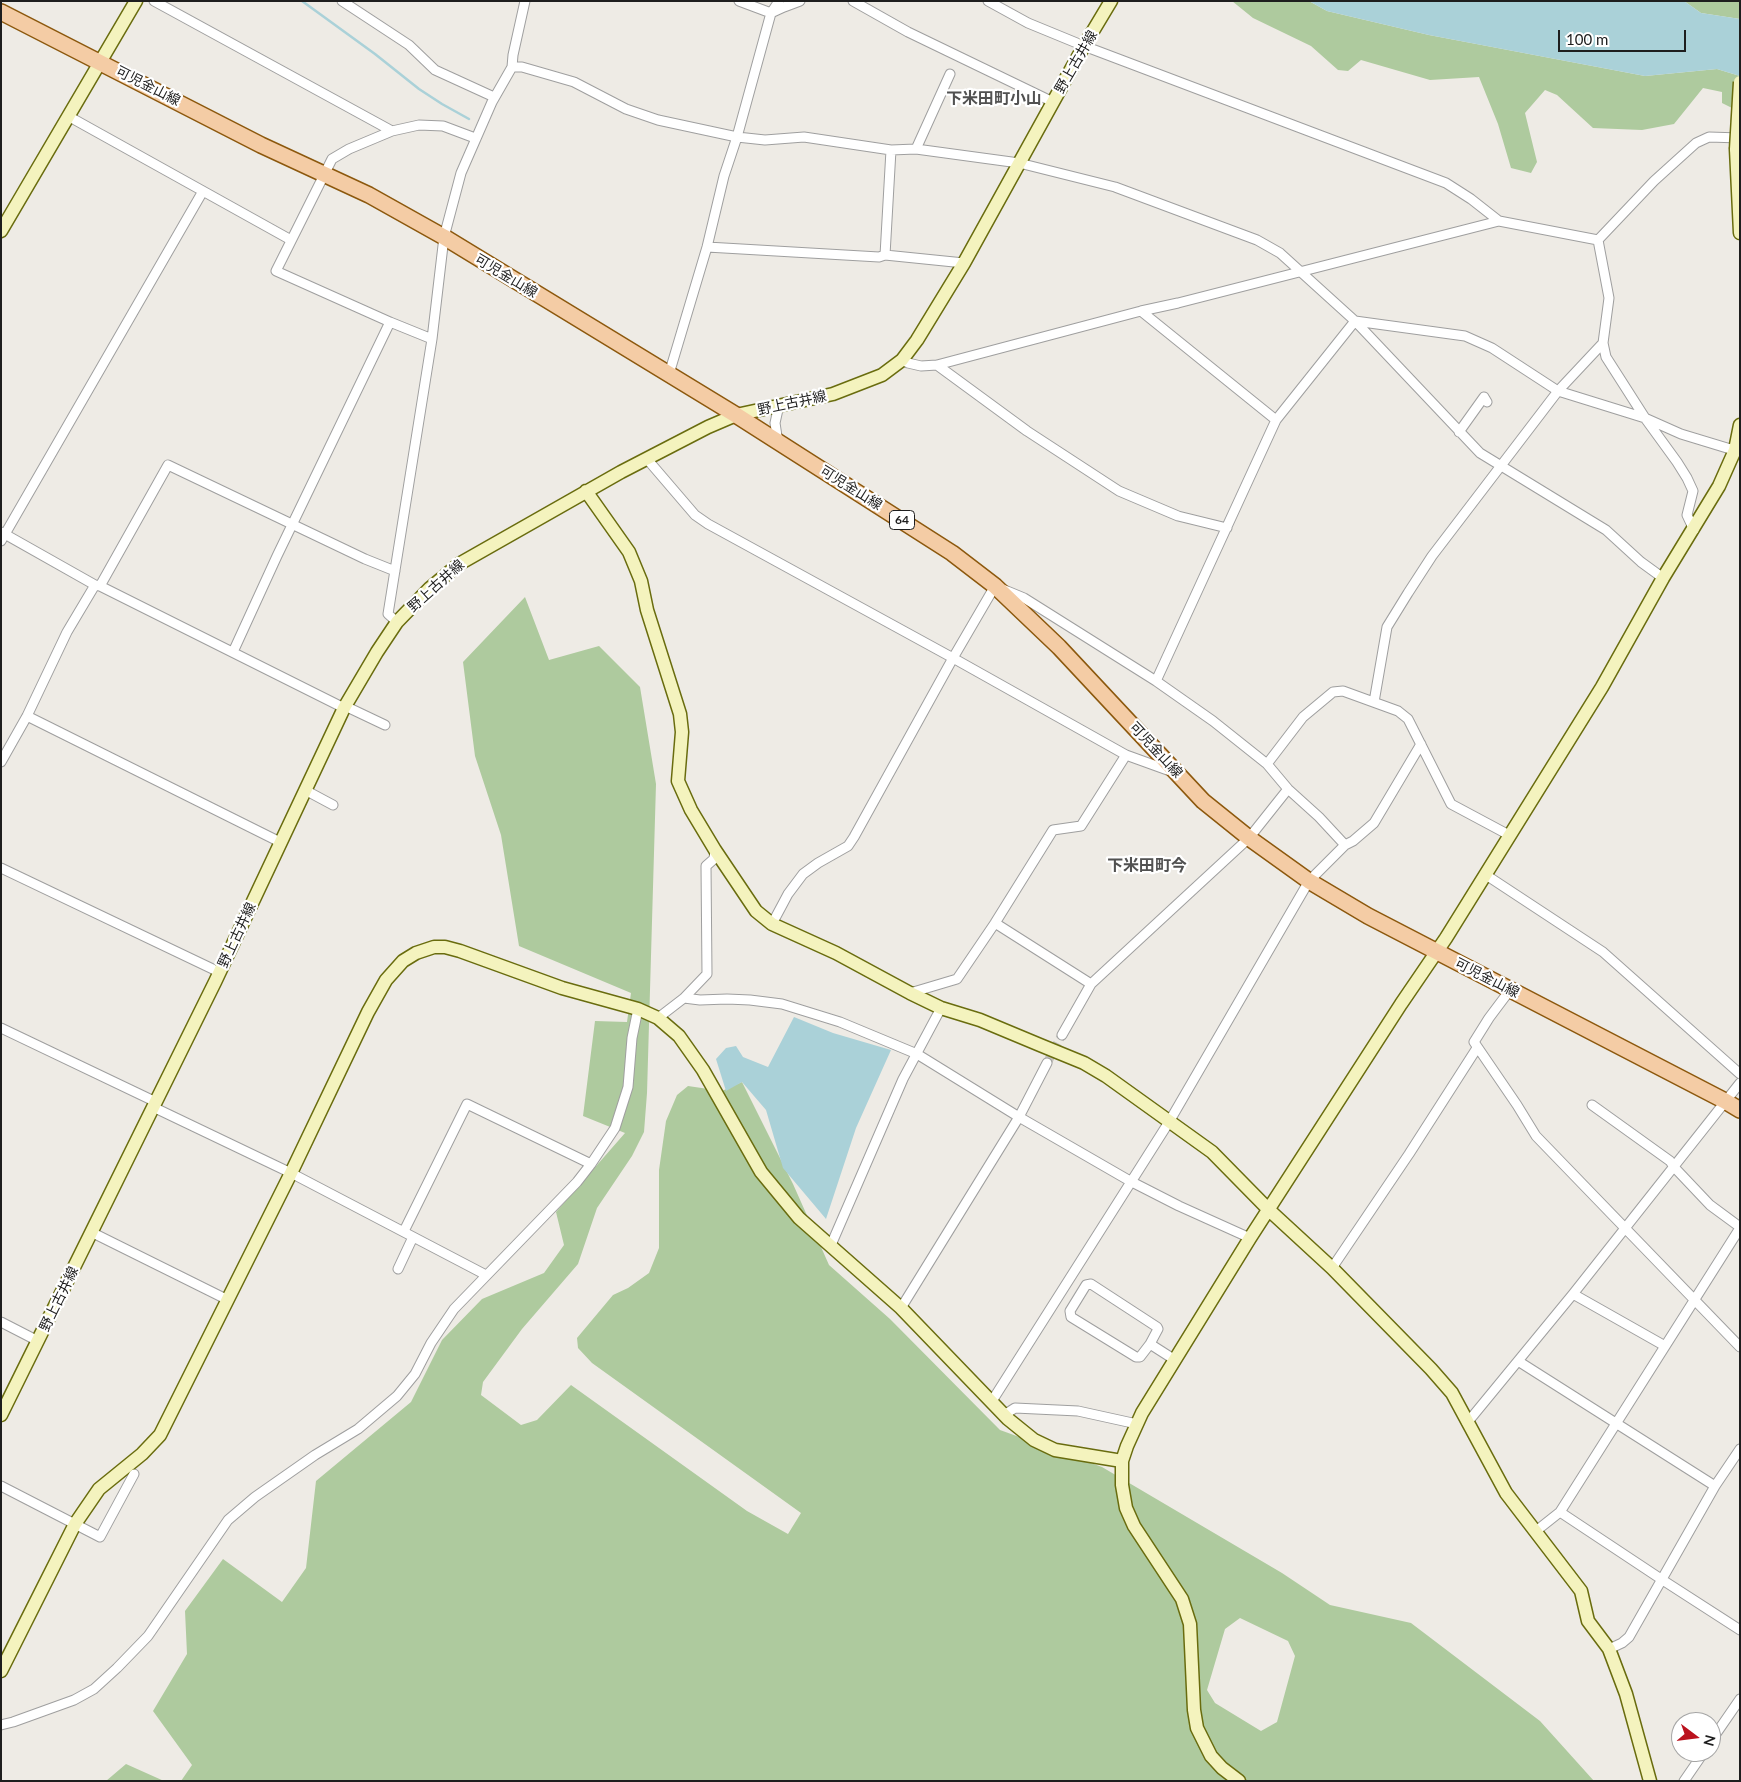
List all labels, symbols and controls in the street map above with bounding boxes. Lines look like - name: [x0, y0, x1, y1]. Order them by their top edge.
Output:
- scale bar: [1561, 20, 1688, 52]
- street label: 野上古井線: [1051, 27, 1101, 97]
- text: 100 m: [1566, 30, 1608, 48]
- street label: 可児金山線: [113, 63, 183, 109]
- district label: 下米田町小山: [946, 89, 1042, 109]
- street label: 可児金山線: [472, 251, 540, 301]
- street label: 野上古井線: [756, 388, 828, 418]
- street label: 可児金山線: [817, 462, 885, 514]
- road number: 64: [890, 510, 914, 530]
- street label: 野上古井線: [404, 556, 468, 616]
- street label: 可児金山線: [1126, 719, 1186, 781]
- district label: 下米田町今: [1107, 856, 1187, 876]
- street label: 野上古井線: [215, 900, 259, 970]
- street label: 可児金山線: [1452, 955, 1522, 1001]
- street label: 野上古井線: [36, 1264, 82, 1334]
- north arrow: [1671, 1712, 1721, 1762]
- text: N: [1700, 1733, 1720, 1748]

